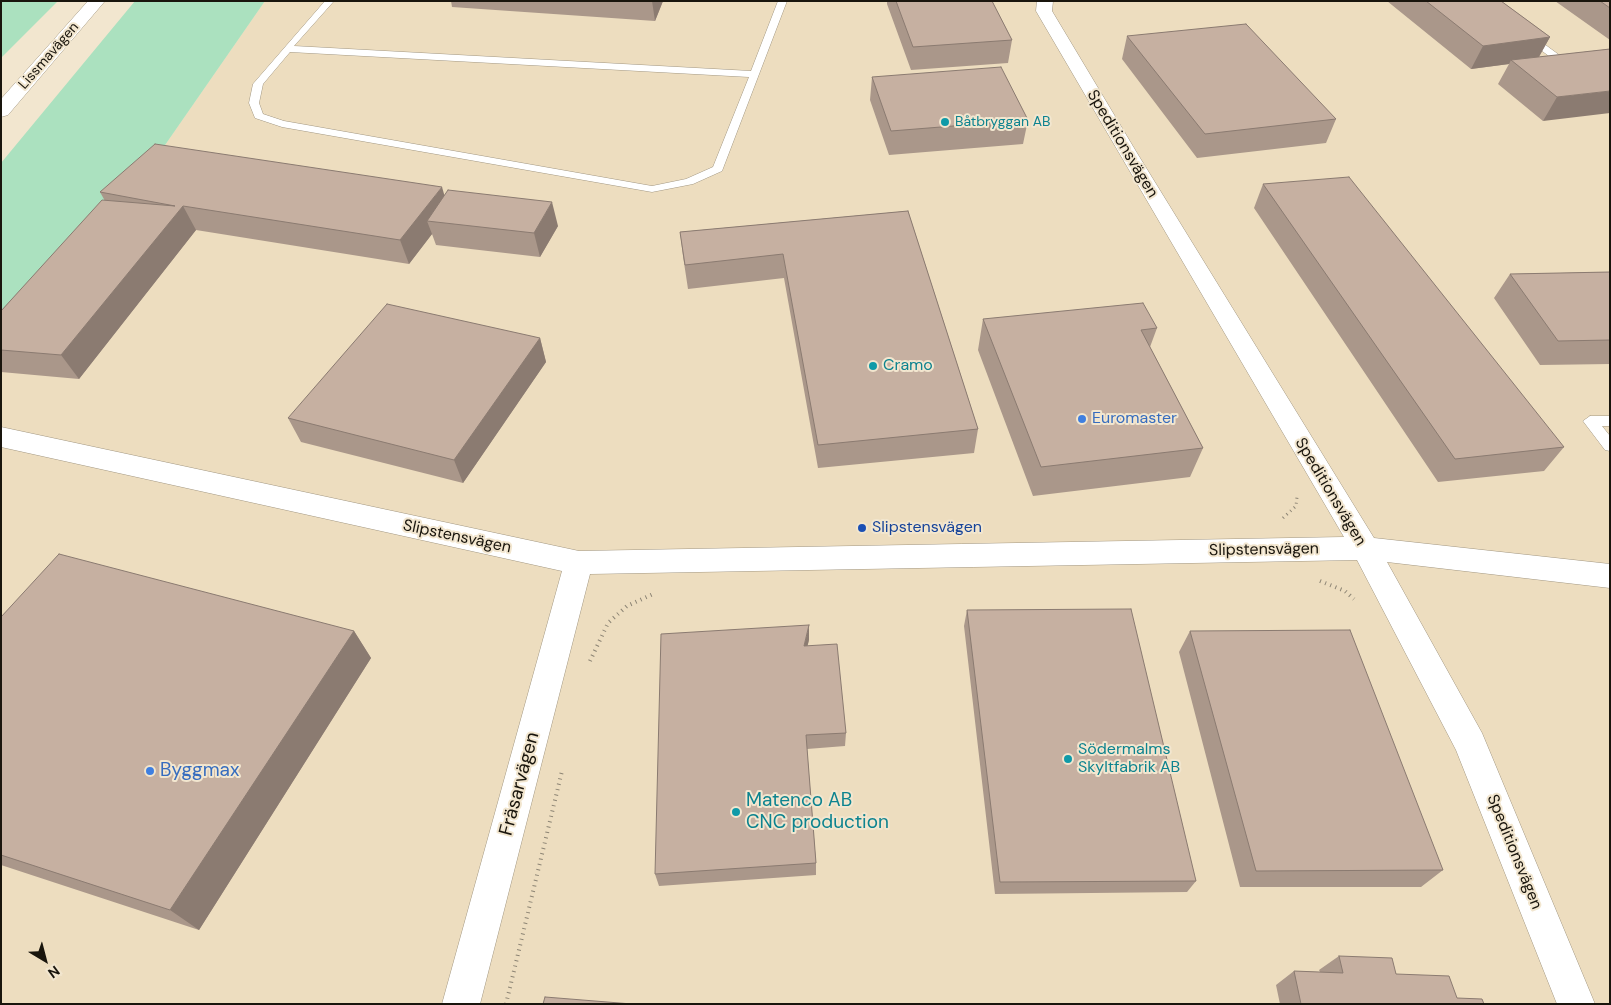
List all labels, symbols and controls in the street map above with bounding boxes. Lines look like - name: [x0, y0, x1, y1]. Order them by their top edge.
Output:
- street label: Lissmavägen: [16, 19, 82, 93]
- street label: Speditionsvägen: [1082, 87, 1162, 201]
- place label: Båtbryggan AB: [955, 114, 1050, 130]
- marker: Båtbryggan AB: [939, 116, 951, 128]
- place label: Cramo: [883, 356, 933, 376]
- marker: Cramo: [867, 360, 879, 372]
- place label: Euromaster: [1092, 409, 1177, 429]
- marker: Euromaster: [1076, 413, 1088, 425]
- street label: Speditionsvägen: [1290, 435, 1370, 549]
- street label: Slipstensvägen: [401, 516, 513, 558]
- place label: Slipstensvägen: [872, 518, 982, 538]
- marker: Slipstensvägen: [856, 522, 868, 534]
- street label: Slipstensvägen: [1209, 539, 1319, 561]
- street label: Fräsarvägen: [495, 730, 545, 838]
- place label: Södermalms Skyltfabrik AB: [1078, 740, 1180, 778]
- marker: Södermalms Skyltfabrik AB: [1062, 753, 1074, 765]
- place label: Byggmax: [160, 760, 239, 782]
- marker: Byggmax: [144, 765, 156, 777]
- place label: Matenco AB CNC production: [746, 790, 889, 834]
- street label: Speditionsvägen: [1482, 792, 1546, 912]
- marker: Matenco AB CNC production: [730, 806, 742, 818]
- north arrow: [20, 935, 70, 985]
- text: N: [45, 962, 64, 982]

